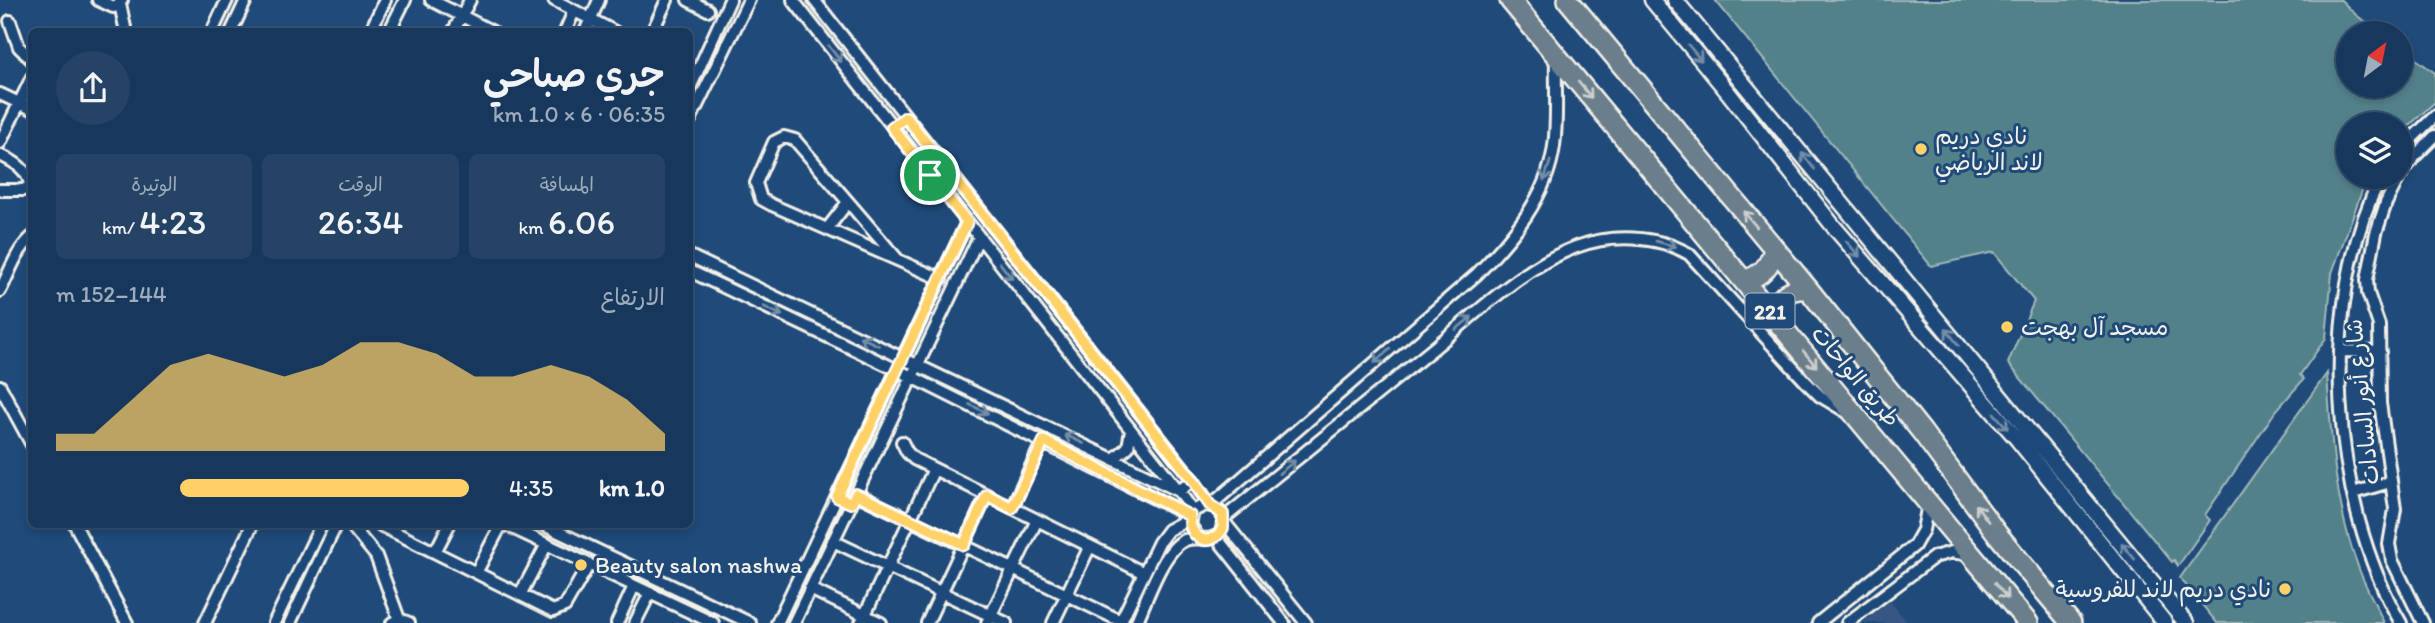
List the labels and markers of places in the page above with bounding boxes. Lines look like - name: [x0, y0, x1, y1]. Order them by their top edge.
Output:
- place label: نادي دريم لاند الرياضي: [1935, 122, 2043, 183]
- marker: نادي دريم لاند الرياضي: [1913, 141, 1929, 157]
- pin: [900, 145, 960, 205]
- place label: مسجد آل بهجت: [2021, 313, 2168, 341]
- marker: مسجد آل بهجت: [1999, 319, 2015, 335]
- place label: Beauty salon nashwa: [595, 551, 802, 579]
- marker: Beauty salon nashwa: [573, 557, 589, 573]
- place label: نادي دريم لاند للفروسية: [2056, 575, 2271, 607]
- marker: نادي دريم لاند للفروسية: [2277, 581, 2293, 597]

